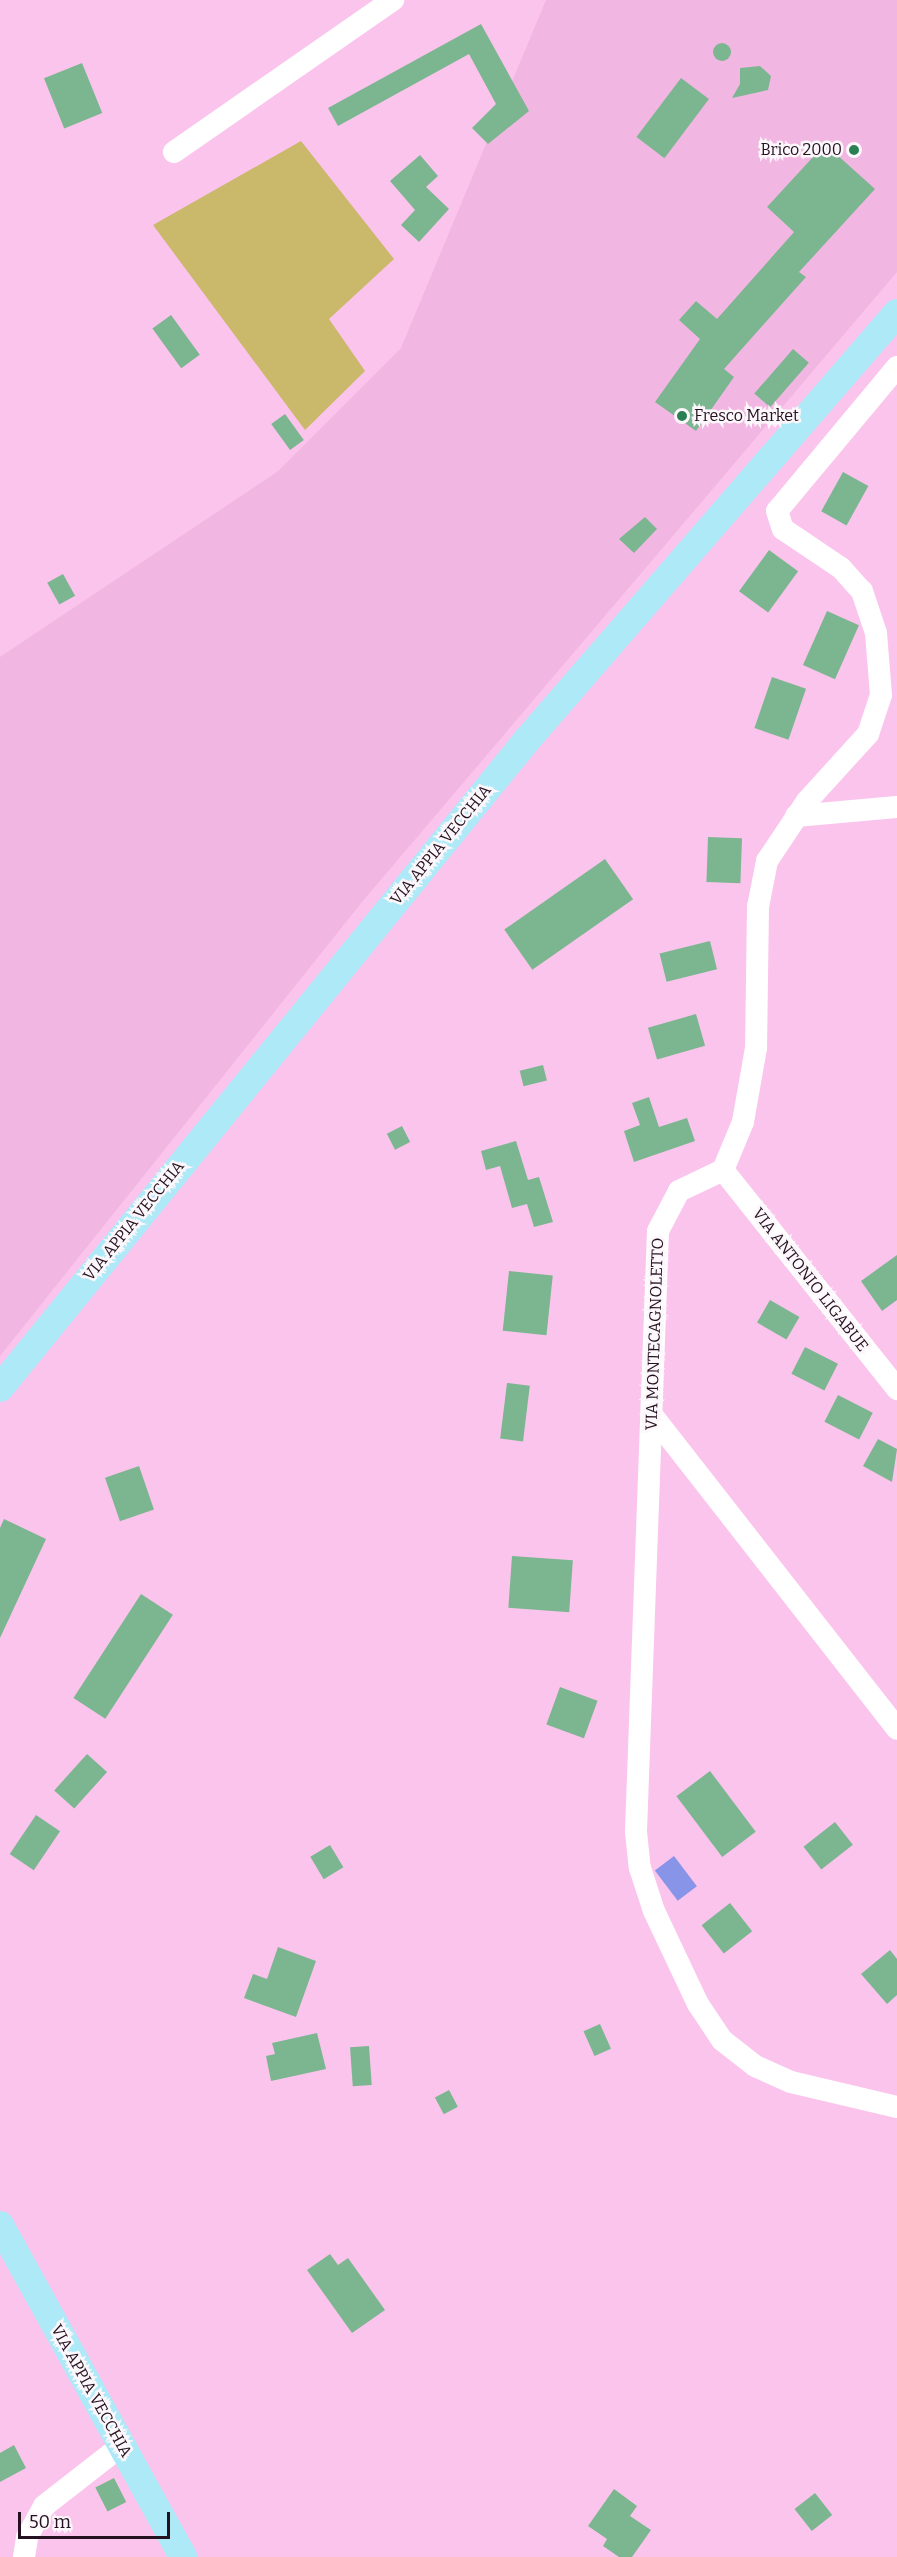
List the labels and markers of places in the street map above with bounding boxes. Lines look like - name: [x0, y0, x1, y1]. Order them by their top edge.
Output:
- place label: Brico 2000: [761, 140, 842, 160]
- marker: Brico 2000: [847, 143, 861, 157]
- place label: Fresco Market: [694, 406, 799, 426]
- marker: Fresco Market: [675, 409, 689, 423]

